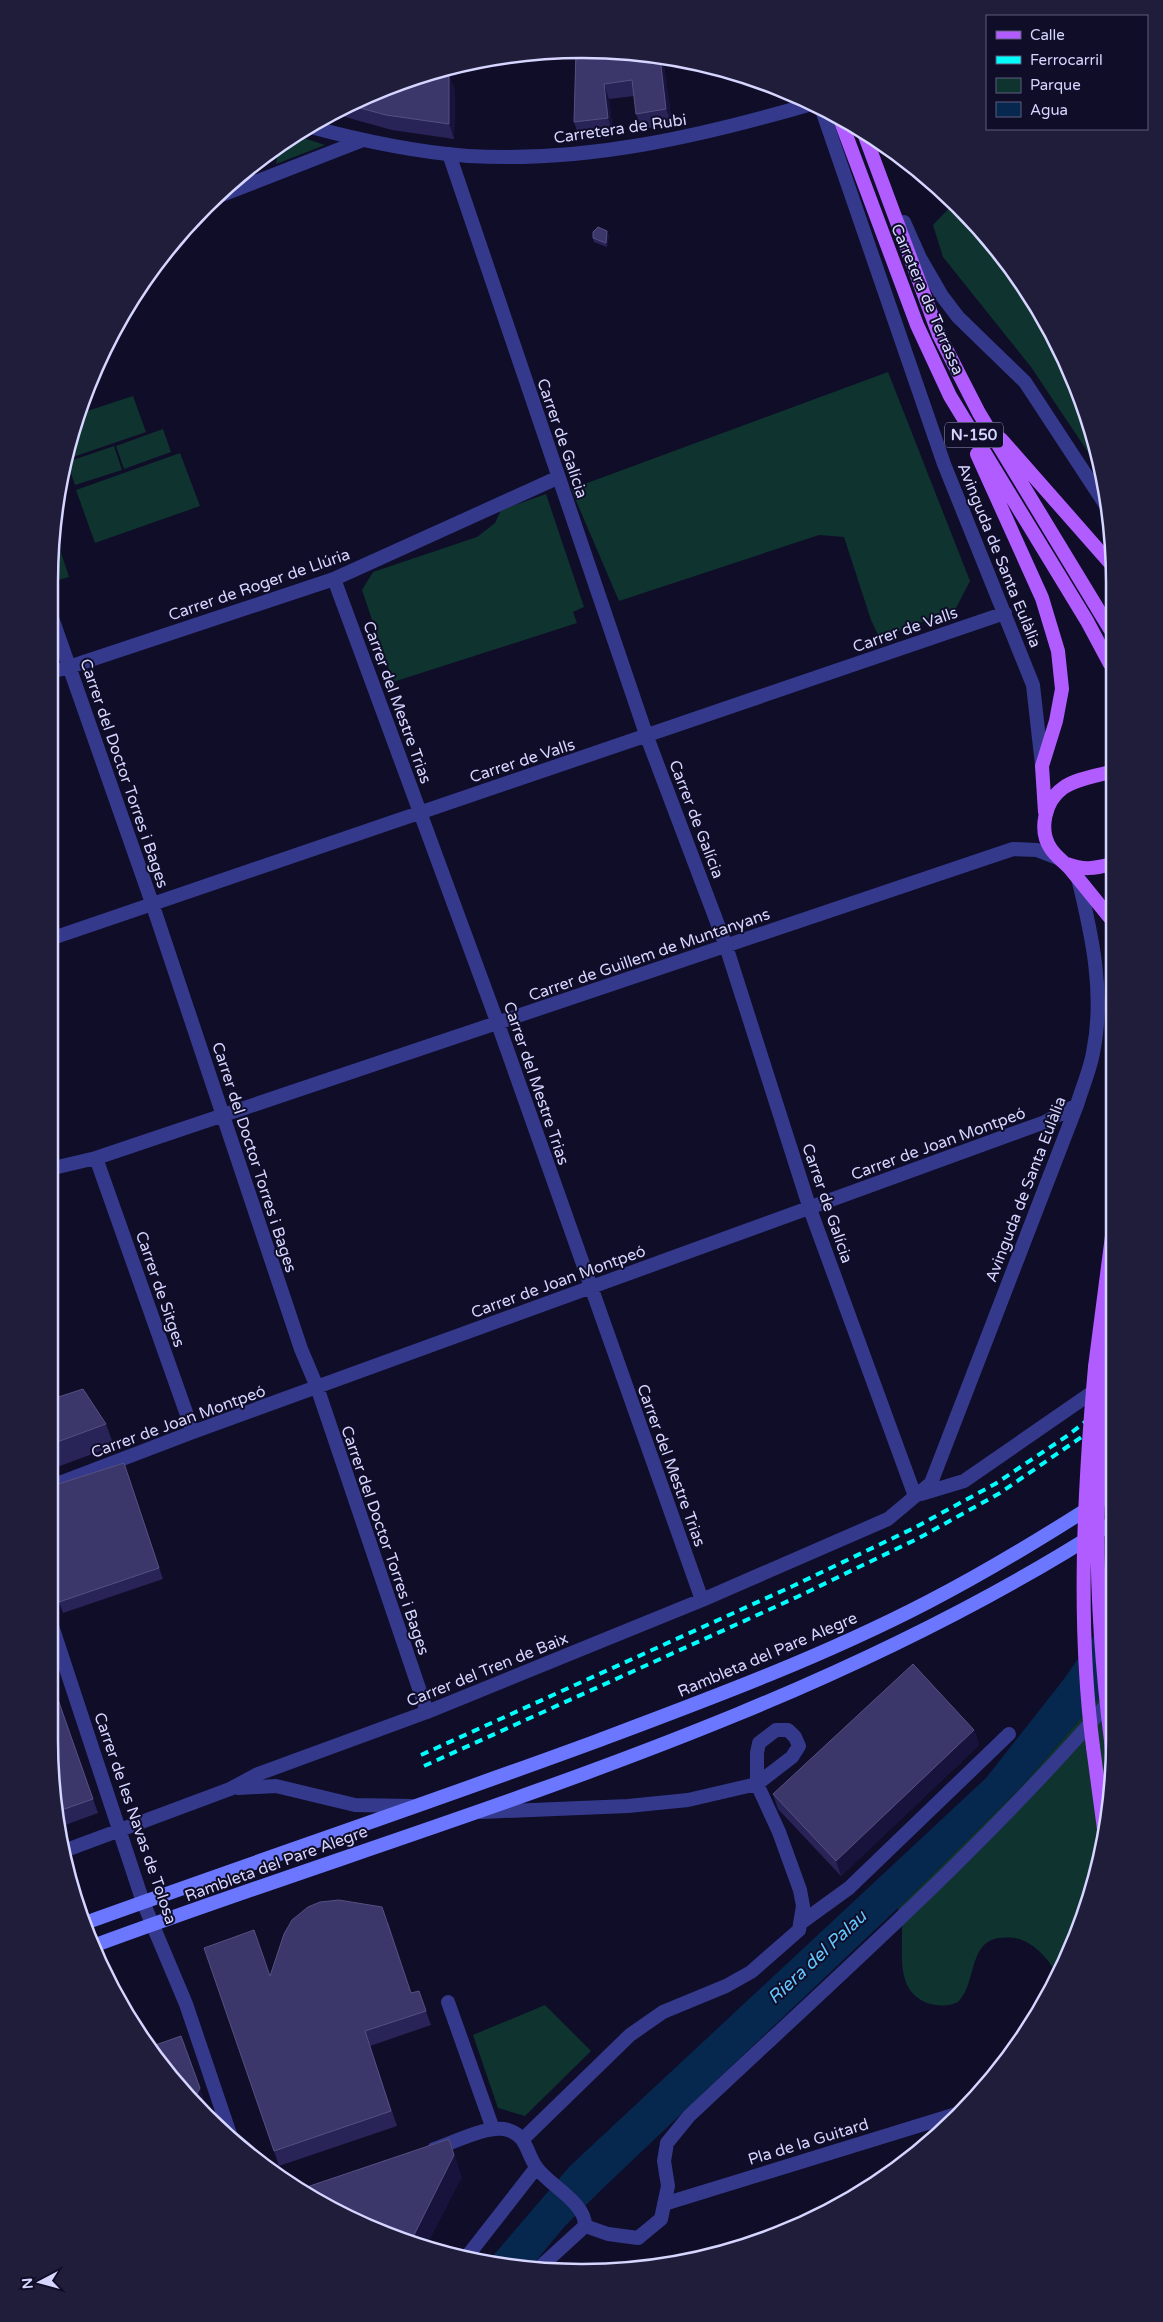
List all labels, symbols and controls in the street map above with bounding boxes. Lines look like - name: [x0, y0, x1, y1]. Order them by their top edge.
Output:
- legend: [986, 15, 1148, 130]
- text: Calle: [1030, 26, 1065, 44]
- text: Ferrocarril: [1030, 51, 1103, 69]
- text: Parque: [1030, 76, 1081, 94]
- text: Agua: [1030, 101, 1068, 119]
- street label: Carretera de Rubi: [552, 110, 688, 148]
- street label: Carretera de Terrassa: [886, 221, 968, 378]
- street label: Carrer de Galícia: [532, 376, 592, 501]
- road number: N-150: [945, 422, 1003, 448]
- street label: Avinguda de Santa Eulàlia: [953, 460, 1045, 651]
- street label: Carrer de Roger de Llúria: [166, 544, 353, 625]
- street label: Carrer de Valls: [850, 603, 960, 657]
- street label: Carrer del Mestre Trias: [358, 618, 436, 786]
- street label: Carrer del Doctor Torres i Bages: [75, 656, 173, 891]
- street label: Carrer de Valls: [467, 734, 578, 787]
- street label: Carrer de Galícia: [664, 757, 728, 881]
- street label: Carrer de Guillem de Muntanyans: [526, 904, 773, 1006]
- street label: Carrer del Mestre Trias: [499, 999, 573, 1168]
- street label: Carrer del Doctor Torres i Bages: [207, 1040, 301, 1275]
- street label: Avinguda de Santa Eulàlia: [981, 1094, 1071, 1285]
- street label: Carrer de Joan Montpeó: [848, 1103, 1028, 1185]
- street label: Carrer de Galícia: [797, 1141, 857, 1266]
- street label: Carrer de Sitges: [131, 1229, 189, 1350]
- street label: Carrer de Joan Montpeó: [468, 1241, 648, 1323]
- street label: Carrer de Joan Montpeó: [88, 1381, 268, 1463]
- street label: Carrer del Mestre Trias: [632, 1381, 710, 1549]
- street label: Carrer del Doctor Torres i Bages: [336, 1423, 434, 1658]
- street label: Rambleta del Pare Alegre: [675, 1608, 860, 1702]
- street label: Carrer del Tren de Baix: [404, 1628, 571, 1711]
- street label: Carrer de les Navas de Tolosa: [89, 1710, 181, 1927]
- street label: Rambleta del Pare Alegre: [182, 1822, 371, 1906]
- water label: Riera del Palau: [763, 1905, 872, 2008]
- street label: Pla de la Guitard: [746, 2114, 871, 2170]
- north arrow: [15, 2257, 65, 2307]
- text: N: [19, 2277, 37, 2290]

